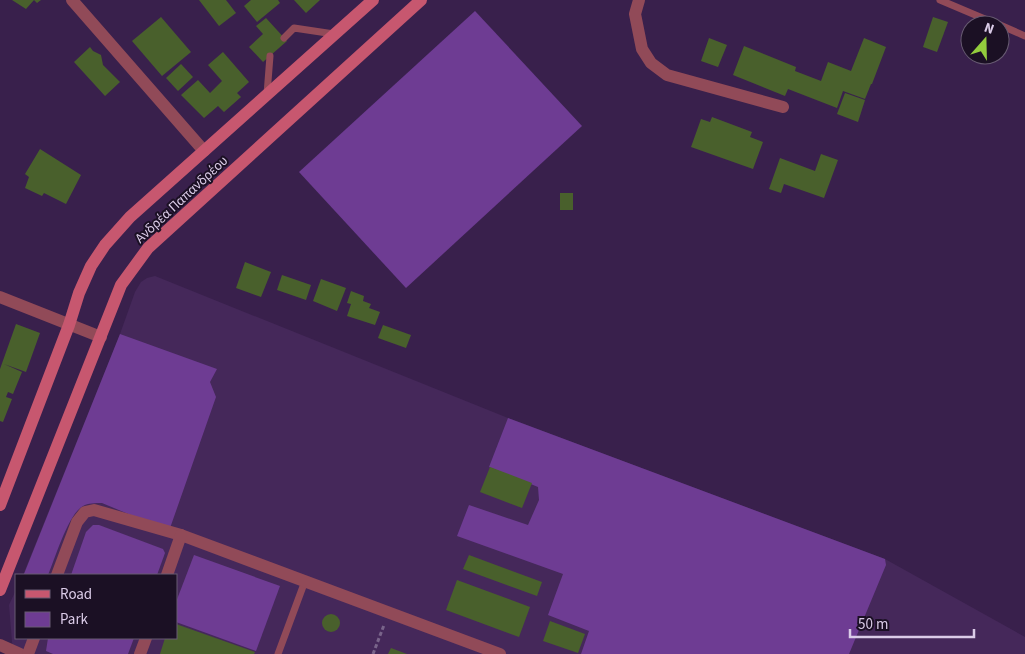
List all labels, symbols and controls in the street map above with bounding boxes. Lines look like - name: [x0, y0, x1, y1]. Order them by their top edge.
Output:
- north arrow: [960, 15, 1010, 65]
- text: N: [981, 18, 997, 40]
- street label: Ανδρέα Παπανδρέου: [131, 151, 233, 248]
- legend: [15, 574, 178, 639]
- text: Road: [60, 584, 92, 605]
- scale bar: [850, 606, 974, 638]
- text: Park: [60, 609, 89, 630]
- text: 50 m: [858, 614, 888, 635]

